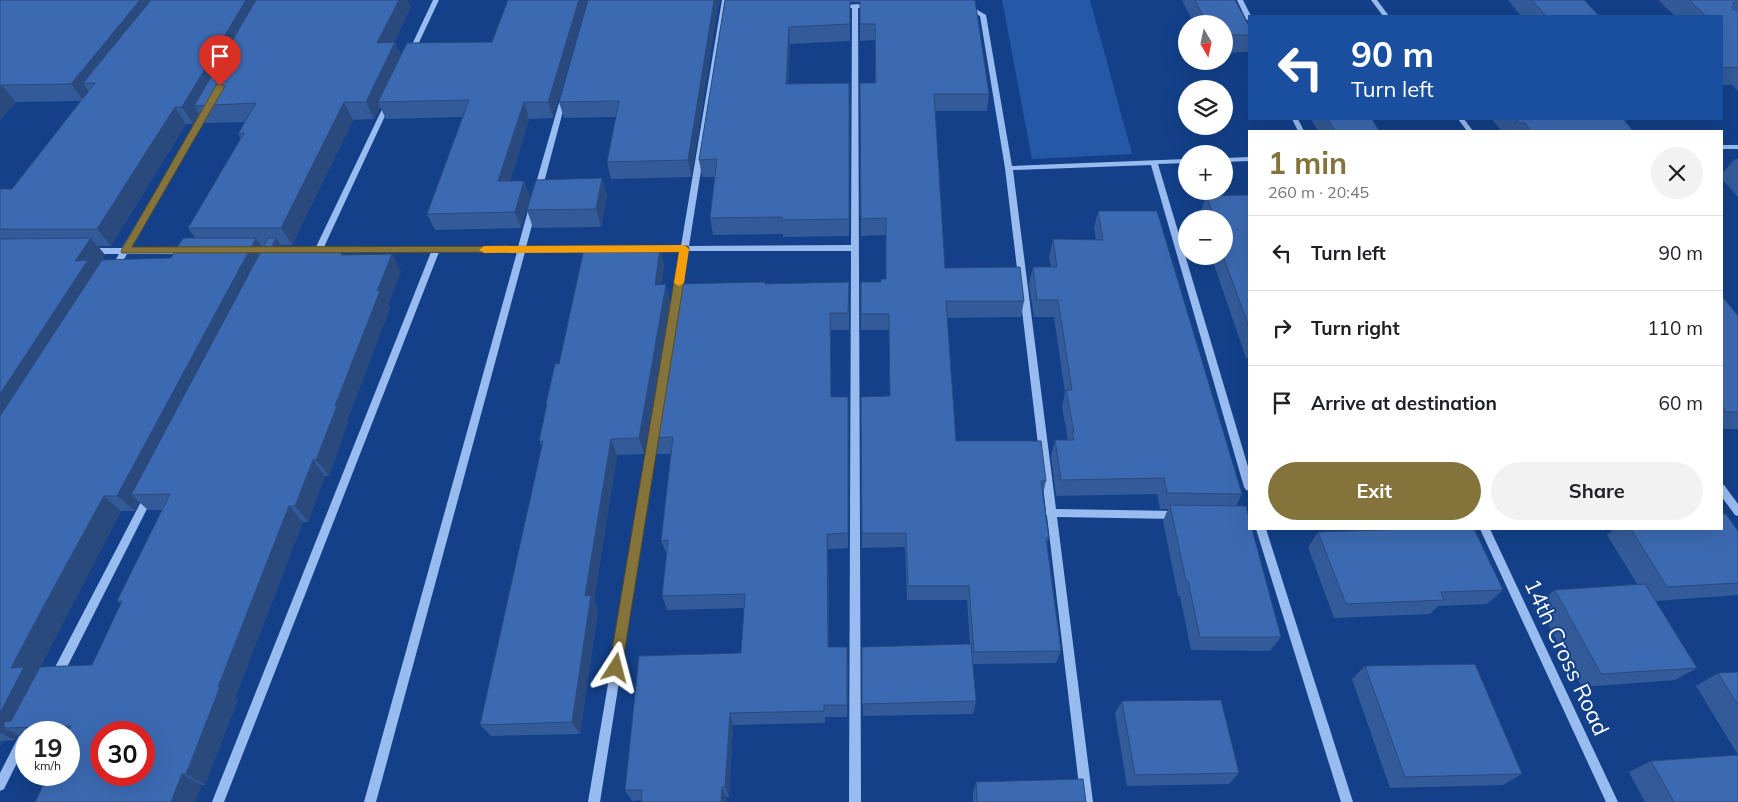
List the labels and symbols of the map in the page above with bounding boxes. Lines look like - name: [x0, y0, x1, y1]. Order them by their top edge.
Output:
- north arrow: [1178, 15, 1232, 70]
- pin: [199, 35, 241, 86]
- street label: 14th Cross Road: [1518, 574, 1616, 740]
- position arrow: [589, 641, 641, 693]
- speed limit sign: 30: [90, 721, 155, 786]

